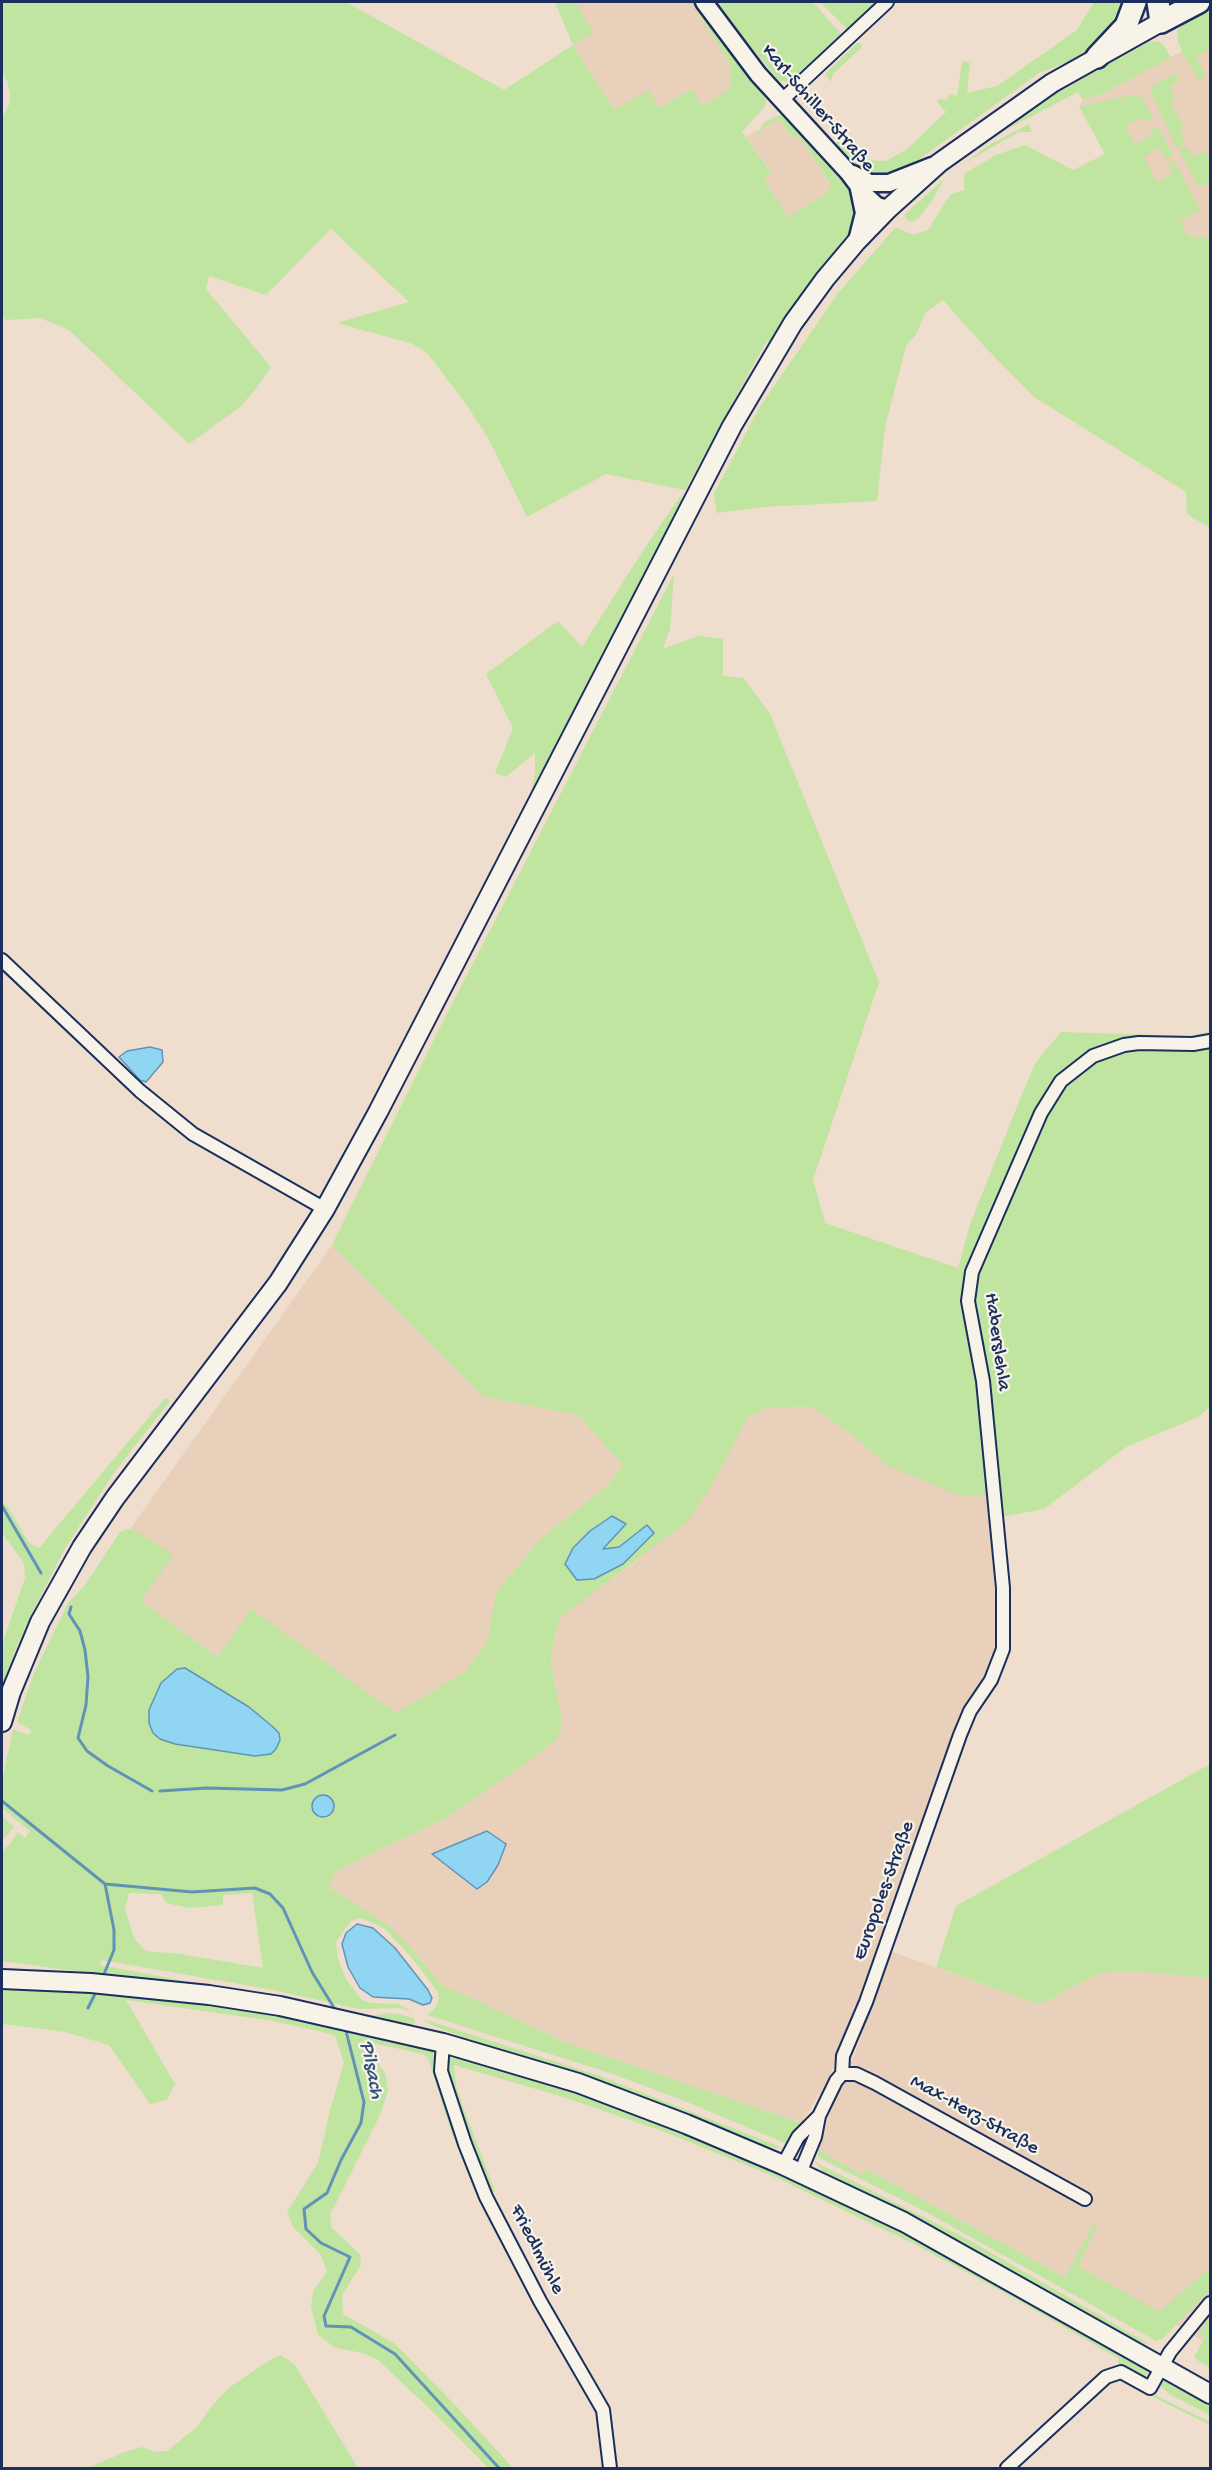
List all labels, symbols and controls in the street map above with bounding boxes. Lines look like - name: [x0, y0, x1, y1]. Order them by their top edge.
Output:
- street label: Karl-Schiller-Straße: [755, 40, 879, 178]
- street label: Haberslehla: [977, 1291, 1015, 1393]
- street label: Europoles-Straße: [849, 1818, 921, 1964]
- water label: Pilsach: [352, 2039, 388, 2101]
- street label: Max-Herz-Straße: [905, 2071, 1043, 2161]
- street label: Friedlmühle: [503, 2201, 569, 2299]

